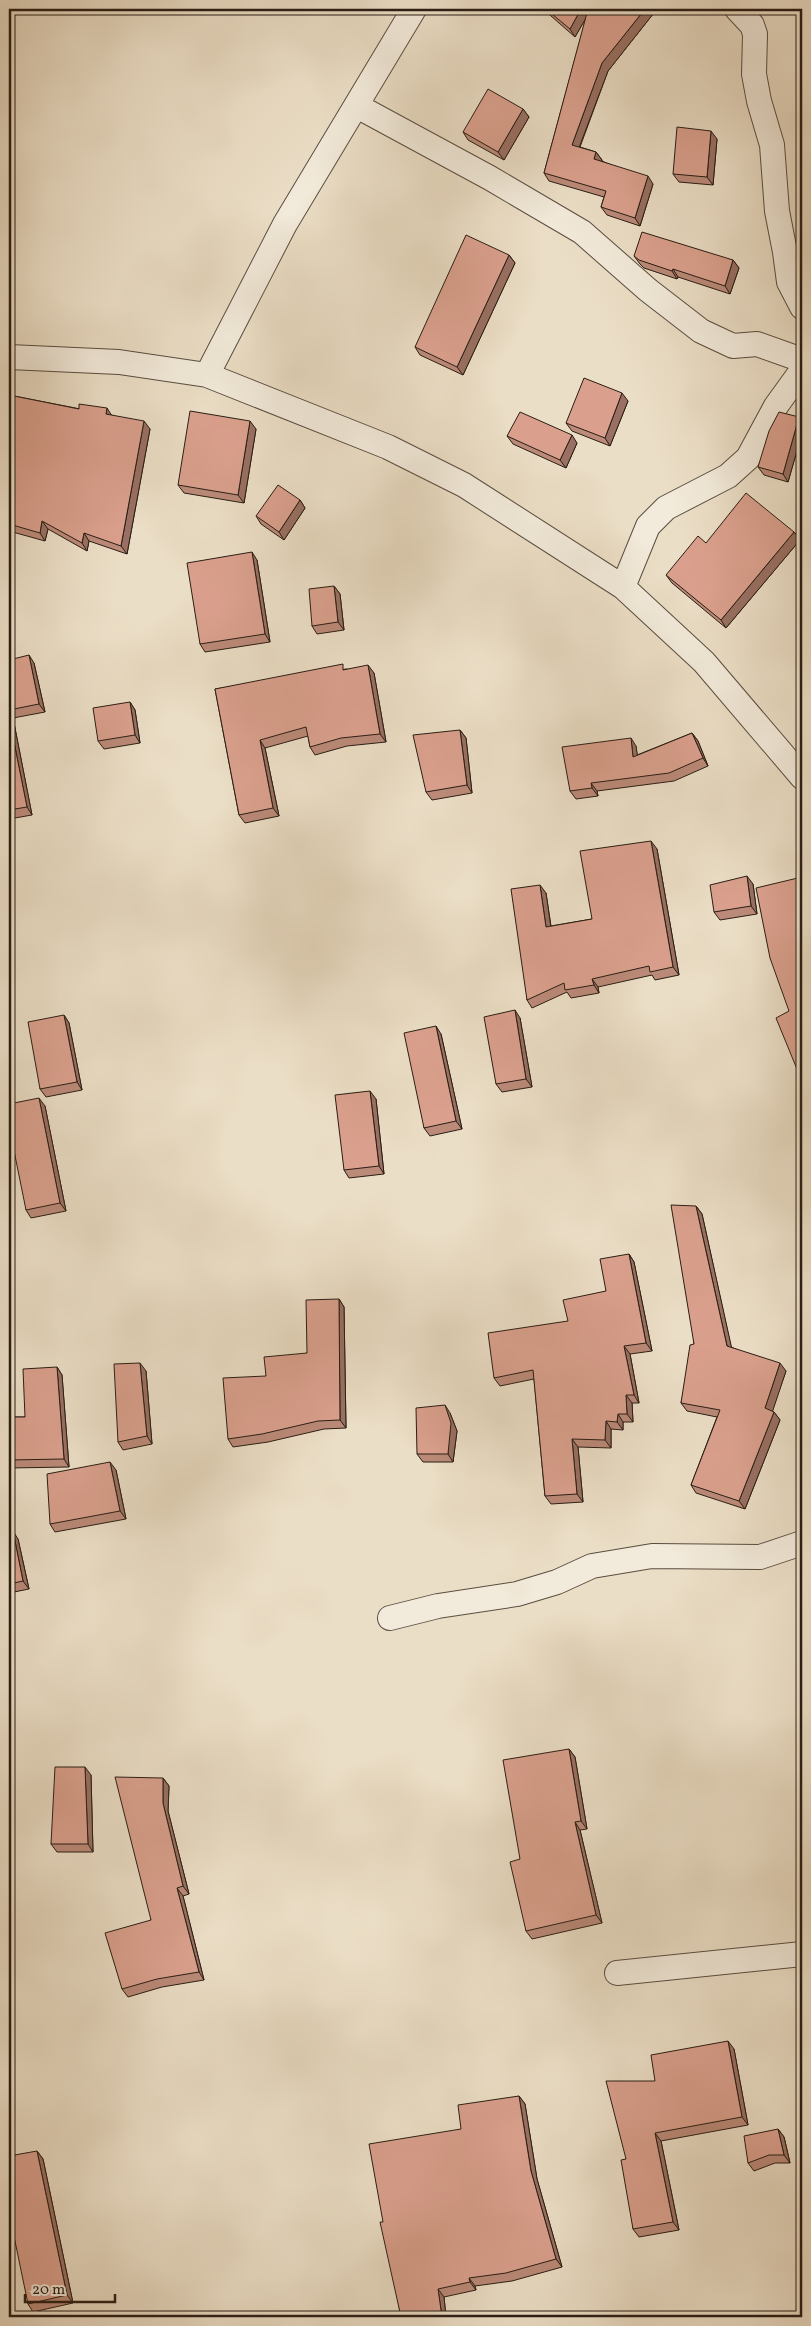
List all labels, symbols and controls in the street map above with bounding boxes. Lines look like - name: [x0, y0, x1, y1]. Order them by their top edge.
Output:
- scale bar: [25, 2271, 115, 2303]
- text: 20 m: [32, 2280, 65, 2301]

